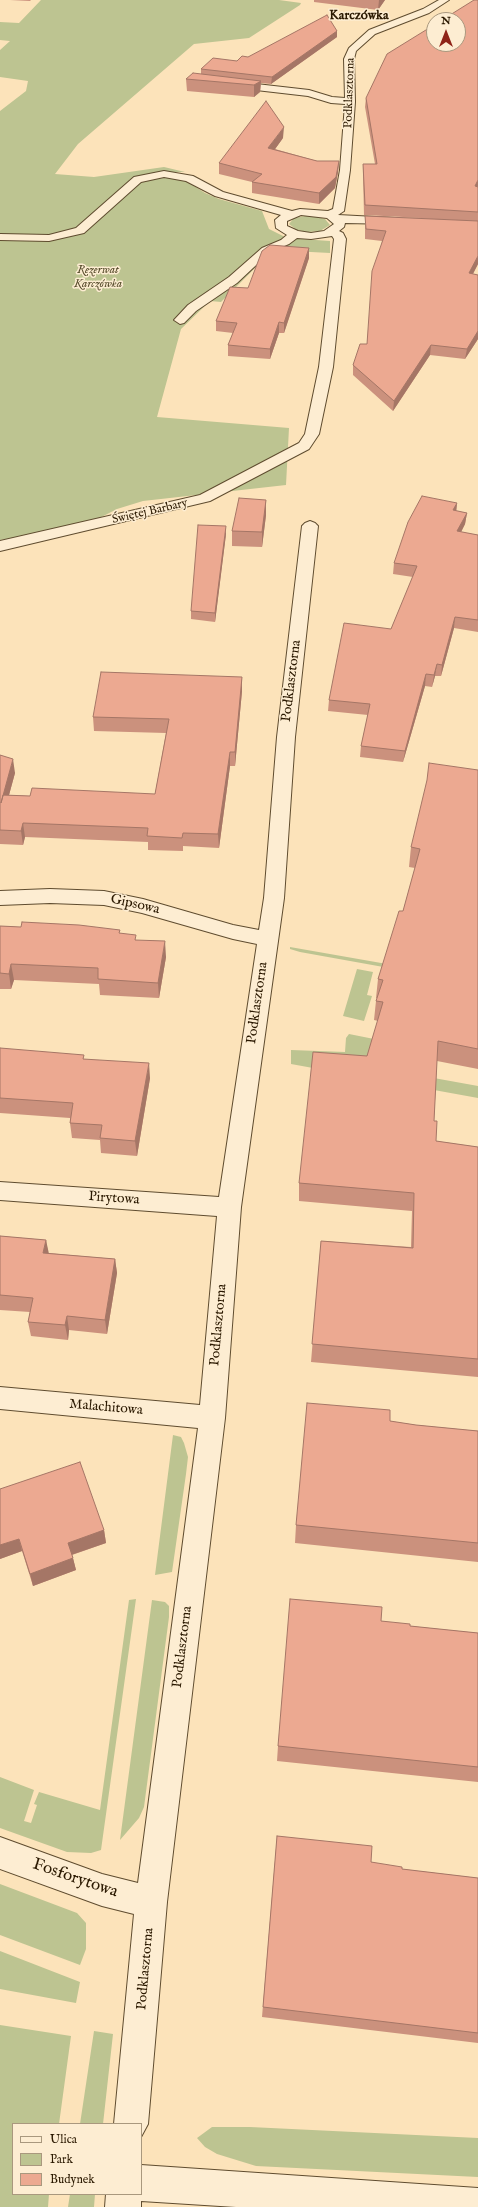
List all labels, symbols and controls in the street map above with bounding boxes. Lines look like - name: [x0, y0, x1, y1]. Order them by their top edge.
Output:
- district label: Karczówka: [329, 8, 389, 24]
- north arrow: [426, 12, 466, 52]
- text: N: [441, 14, 451, 28]
- street label: Podklasztorna: [342, 57, 358, 129]
- park label: Rezerwat Karczówka: [74, 264, 122, 292]
- street label: Świętej Barbary: [111, 496, 189, 528]
- street label: Podklasztorna: [279, 639, 305, 723]
- street label: Gipsowa: [109, 891, 161, 919]
- street label: Podklasztorna: [244, 961, 272, 1045]
- street label: Pirytowa: [88, 1189, 140, 1209]
- street label: Podklasztorna: [207, 1283, 231, 1367]
- street label: Malachitowa: [69, 1396, 143, 1420]
- street label: Podklasztorna: [170, 1605, 196, 1689]
- street label: Fosforytowa: [30, 1855, 120, 1903]
- street label: Podklasztorna: [134, 1927, 158, 2011]
- legend: [12, 2123, 142, 2195]
- text: Ulica: [50, 2132, 77, 2147]
- text: Park: [50, 2152, 73, 2167]
- text: Budynek: [50, 2172, 95, 2187]

